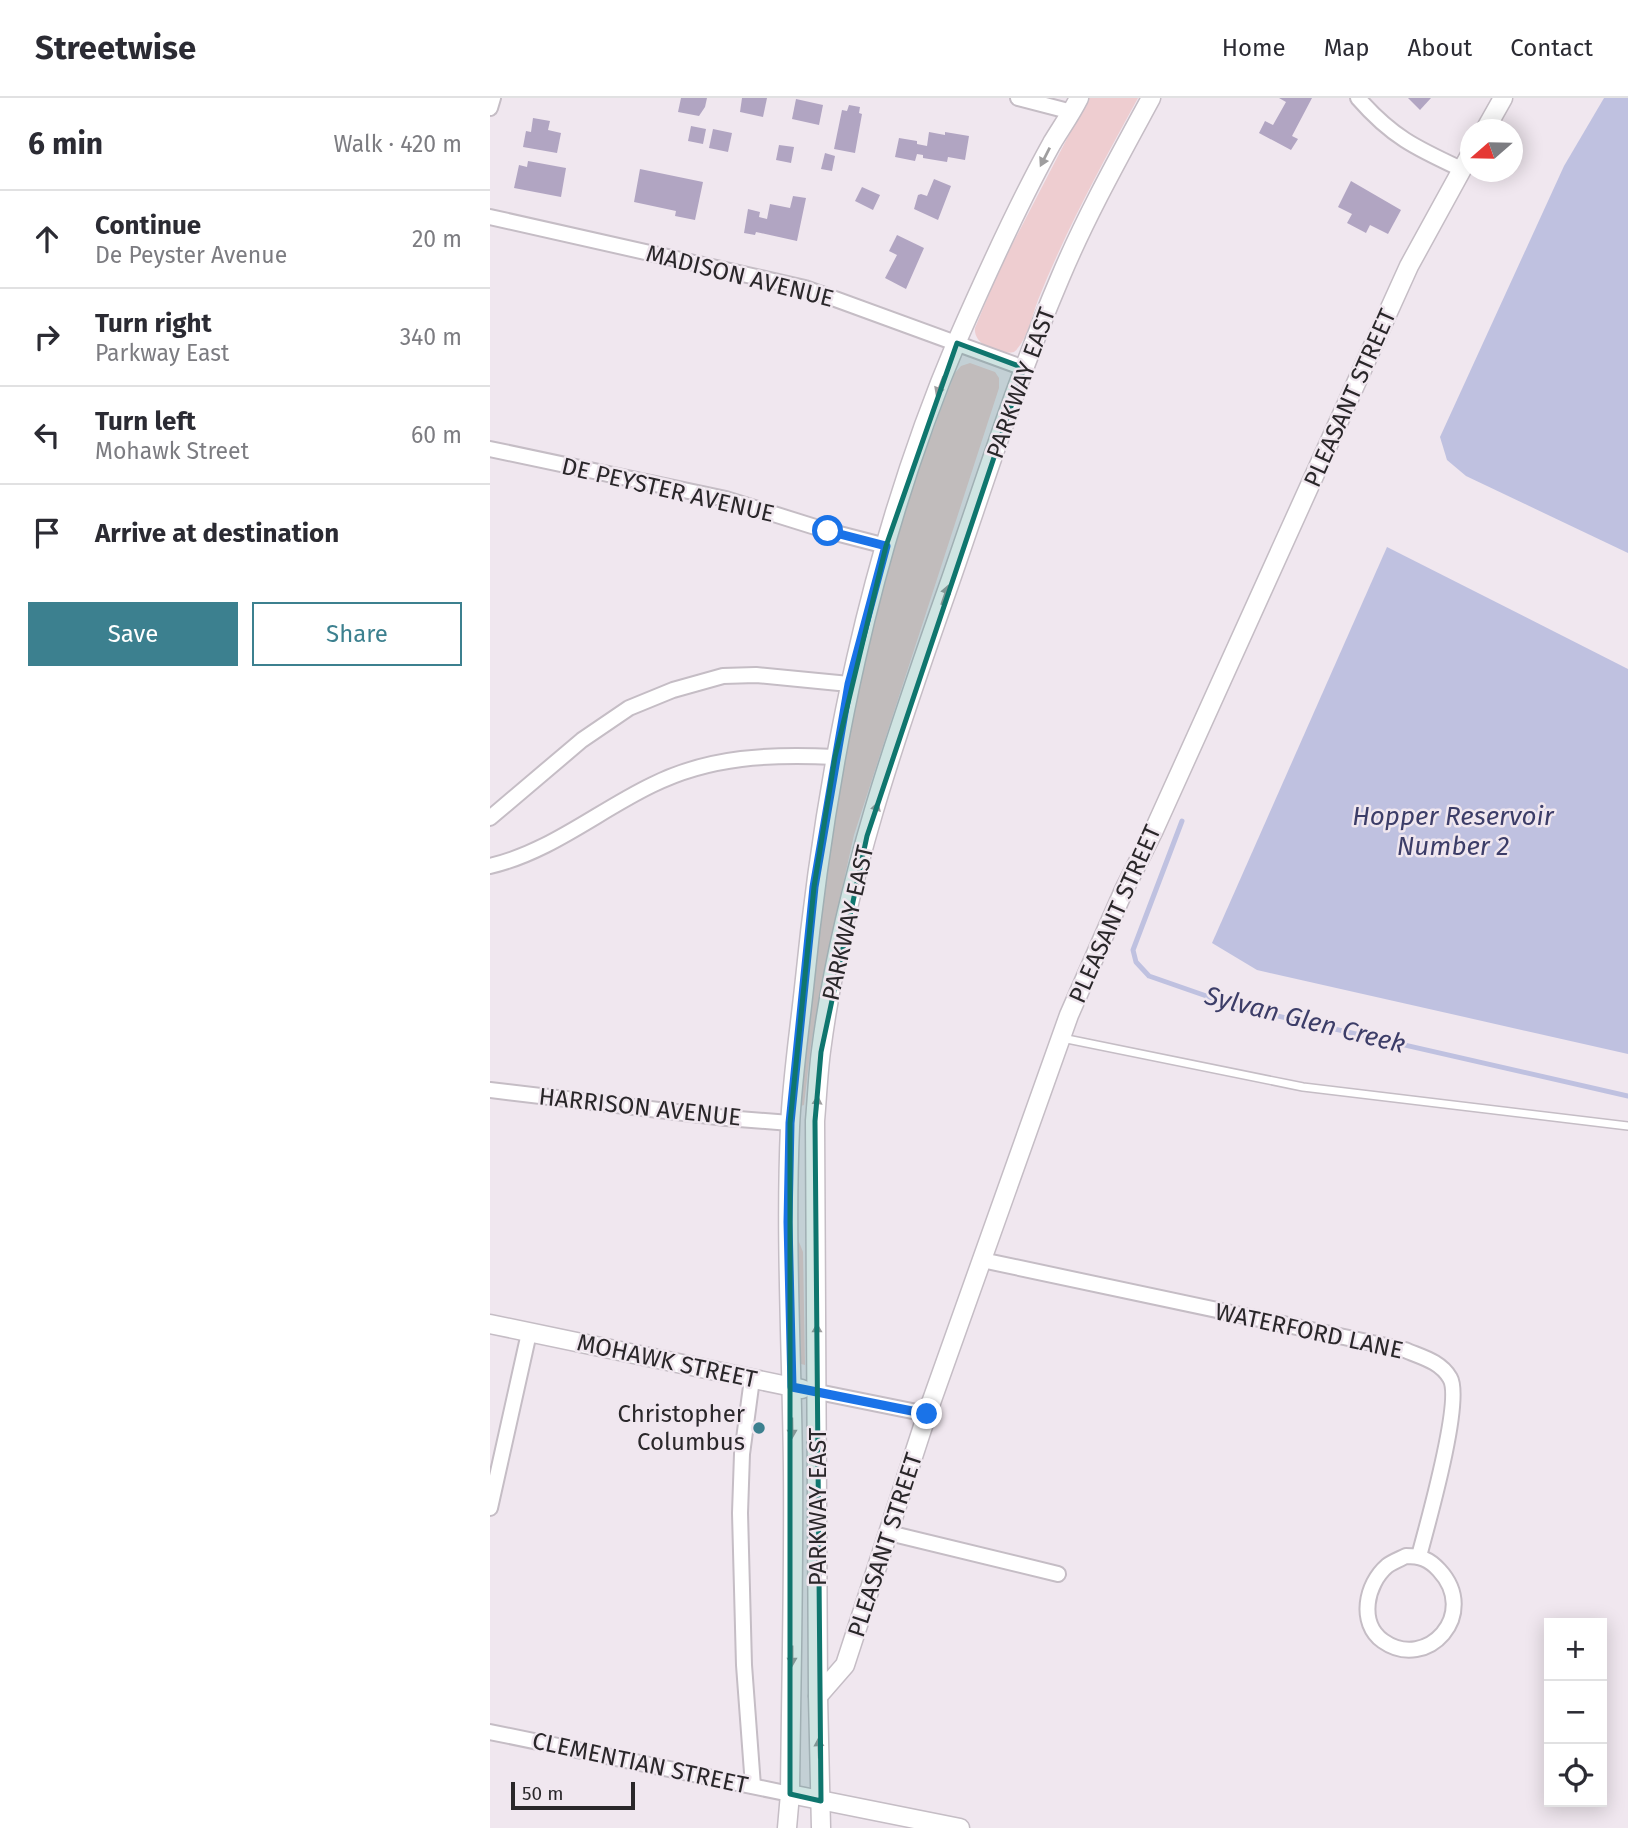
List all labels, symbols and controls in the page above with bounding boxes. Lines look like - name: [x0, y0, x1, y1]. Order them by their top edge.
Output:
- text: Streetwise: [35, 28, 196, 68]
- text: Home: [1222, 34, 1286, 62]
- text: Map: [1324, 34, 1370, 62]
- text: About: [1408, 34, 1472, 62]
- text: Contact: [1510, 34, 1593, 62]
- north arrow: [1460, 119, 1523, 182]
- text: 6 min: [28, 126, 103, 162]
- text: Walk · 420 m: [333, 130, 462, 158]
- one-way arrow: [1040, 147, 1051, 167]
- text: Continue: [95, 210, 201, 241]
- icon: ahead: [28, 220, 66, 258]
- text: 20 m: [412, 225, 462, 253]
- street label: MADISON AVENUE: [643, 239, 837, 313]
- text: De Peyster Avenue: [95, 241, 287, 269]
- street label: PARKWAY EAST: [981, 303, 1061, 462]
- street label: PLEASANT STREET: [1298, 304, 1402, 491]
- text: Turn right: [95, 308, 212, 339]
- icon: right: [28, 318, 66, 356]
- text: 340 m: [400, 323, 462, 351]
- text: Parkway East: [95, 339, 229, 367]
- one-way arrow: [935, 376, 946, 397]
- text: Turn left: [95, 406, 196, 437]
- icon: left: [28, 416, 66, 454]
- text: 60 m: [411, 421, 462, 449]
- text: Mohawk Street: [95, 437, 249, 465]
- street label: DE PEYSTER AVENUE: [559, 452, 777, 528]
- icon: arrive: [28, 514, 66, 552]
- route start: [812, 515, 843, 546]
- text: Arrive at destination: [95, 518, 339, 549]
- one-way arrow: [940, 585, 951, 606]
- button: Save: [28, 602, 238, 666]
- button: Share: [252, 602, 462, 666]
- one-way arrow: [870, 801, 880, 822]
- water label: Hopper Reservoir Number 2: [1352, 801, 1555, 862]
- street label: PLEASANT STREET: [1063, 820, 1167, 1007]
- street label: PARKWAY EAST: [817, 842, 880, 1003]
- water label: Sylvan Glen Creek: [1200, 980, 1409, 1060]
- street label: HARRISON AVENUE: [537, 1082, 743, 1132]
- one-way arrow: [812, 1095, 823, 1117]
- street label: WATERFORD LANE: [1212, 1297, 1406, 1365]
- one-way arrow: [811, 1322, 823, 1344]
- street label: MOHAWK STREET: [575, 1328, 760, 1394]
- route end: [911, 1398, 942, 1429]
- place label: Christopher Columbus: [618, 1400, 746, 1456]
- one-way arrow: [787, 1418, 798, 1440]
- marker: Christopher Columbus: [751, 1420, 767, 1436]
- street label: PARKWAY EAST: [804, 1427, 832, 1586]
- street label: PLEASANT STREET: [842, 1449, 928, 1641]
- map controls: [1544, 1618, 1607, 1807]
- button: +: [1544, 1618, 1607, 1681]
- one-way arrow: [786, 1645, 797, 1667]
- button: −: [1544, 1681, 1607, 1744]
- street label: CLEMENTIAN STREET: [530, 1726, 751, 1800]
- one-way arrow: [814, 1737, 825, 1759]
- button: locate: [1544, 1744, 1607, 1807]
- scale bar: [511, 1779, 635, 1811]
- text: 50 m: [522, 1782, 563, 1805]

